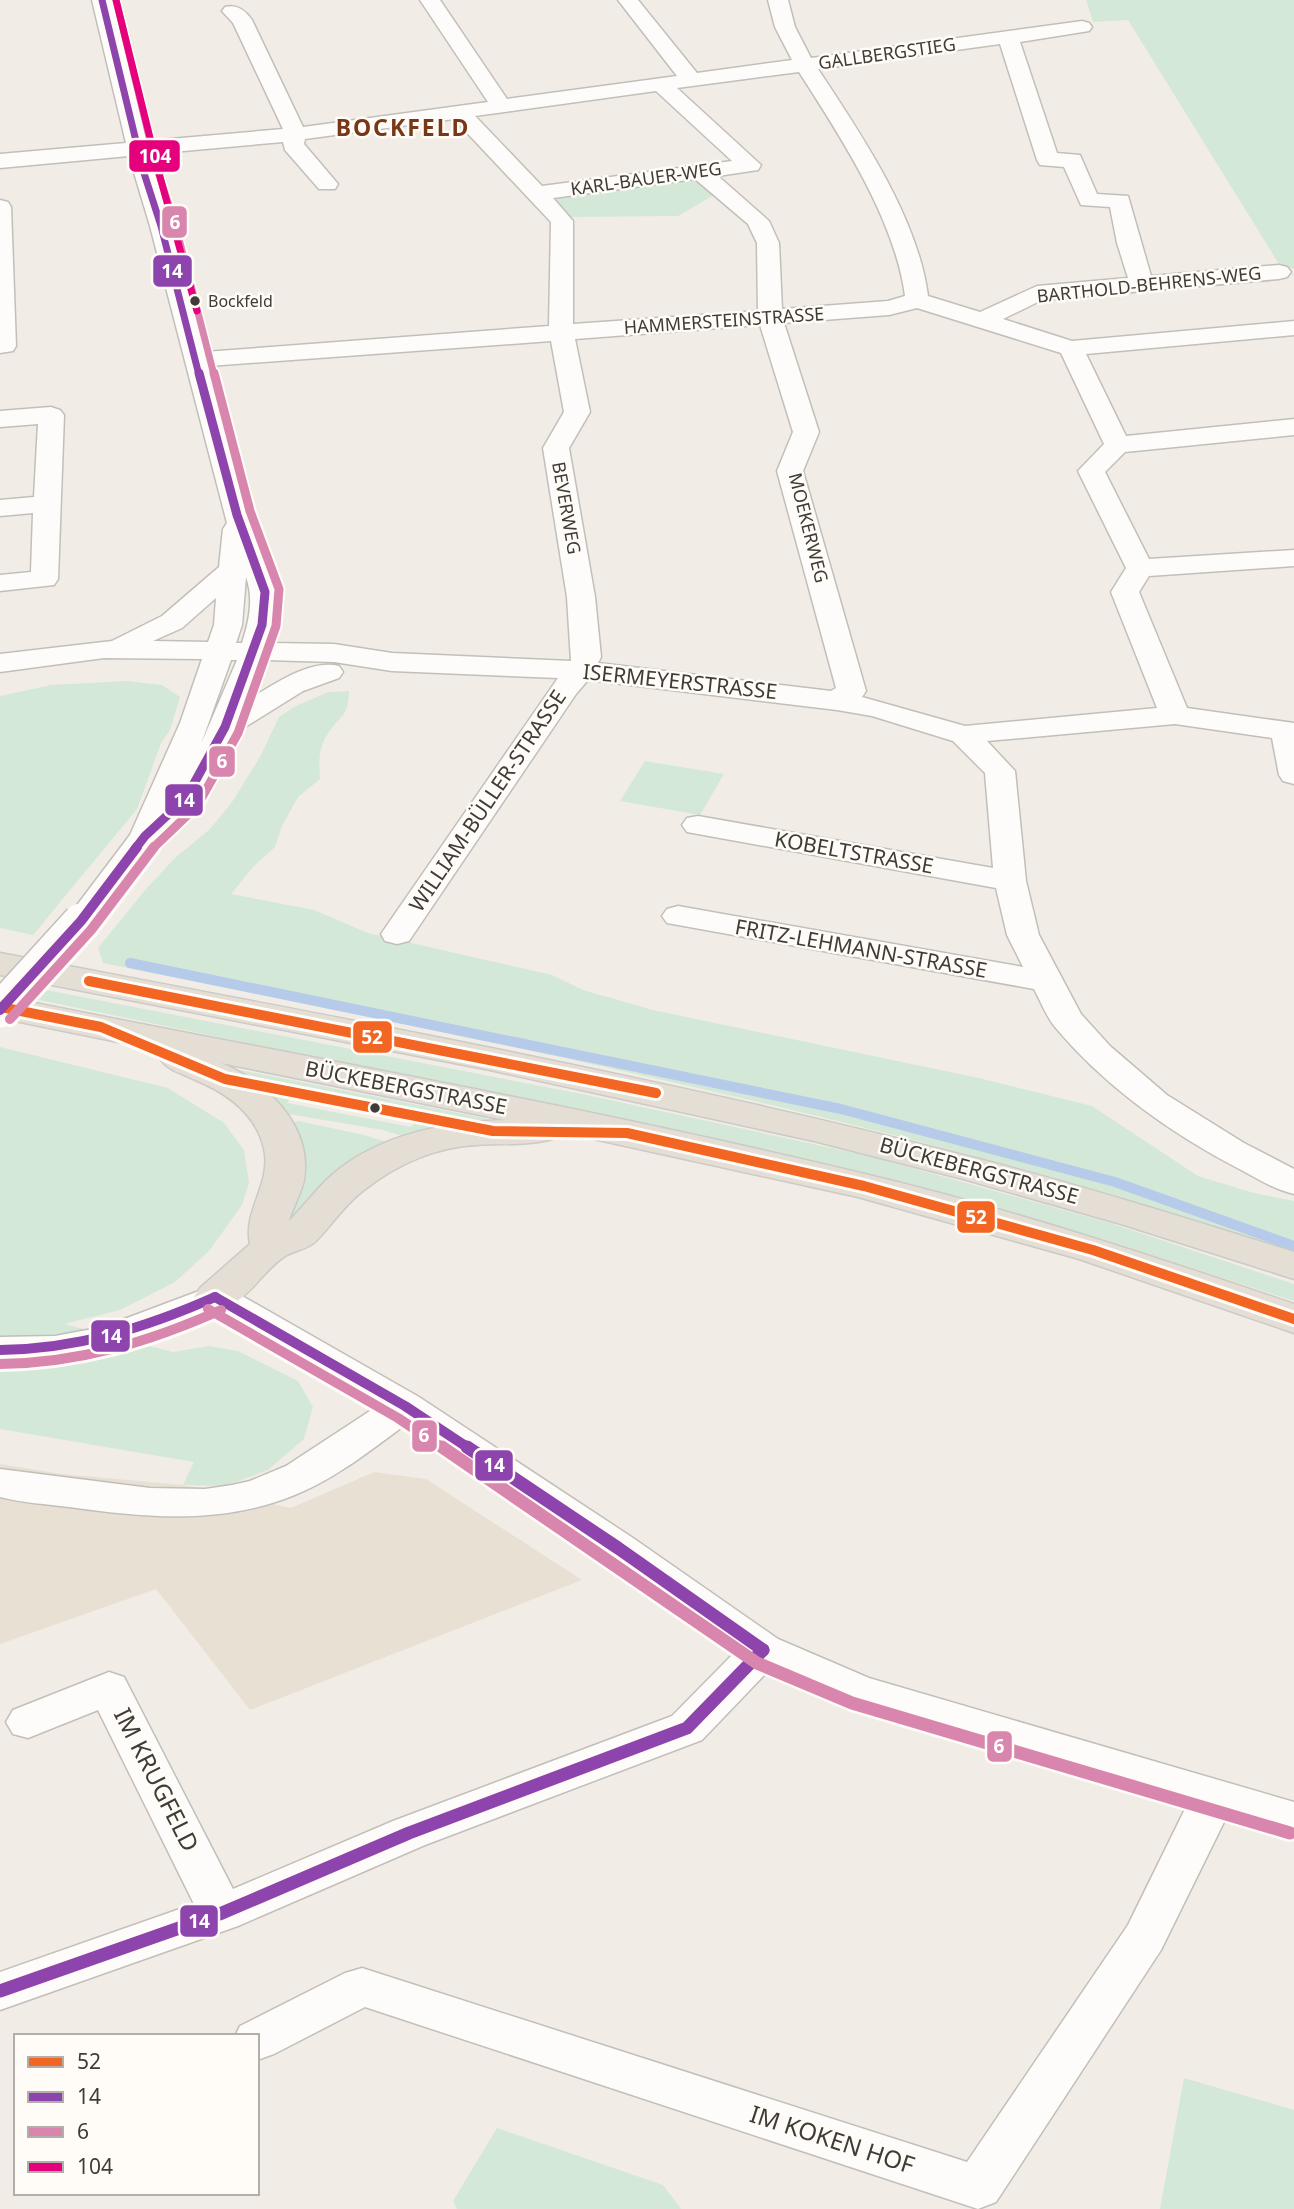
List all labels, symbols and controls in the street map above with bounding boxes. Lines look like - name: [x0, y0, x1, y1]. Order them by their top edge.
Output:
- street label: GALLBERGSTIEG: [817, 31, 957, 75]
- district label: BOCKFELD: [336, 111, 470, 143]
- line badge: 104: [128, 139, 181, 173]
- text: 104: [139, 143, 171, 169]
- street label: KARL-BAUER-WEG: [569, 156, 723, 200]
- line badge: 6: [161, 205, 188, 239]
- text: 6: [170, 209, 181, 235]
- line badge: 14: [152, 254, 193, 288]
- text: 14: [161, 258, 183, 284]
- street label: BARTHOLD-BEHRENS-WEG: [1035, 260, 1262, 308]
- place label: Bockfeld: [208, 290, 273, 312]
- marker: Bockfeld: [188, 294, 202, 308]
- street label: HAMMERSTEINSTRASSE: [623, 301, 825, 339]
- street label: BEVERWEG: [547, 460, 587, 556]
- street label: MOEKERWEG: [784, 470, 834, 585]
- street label: ISERMEYERSTRASSE: [582, 657, 779, 705]
- street label: WILLIAM-BÜLLER-STRASSE: [402, 684, 572, 917]
- line badge: 6: [208, 745, 236, 778]
- text: 6: [217, 748, 228, 774]
- line badge: 14: [164, 783, 204, 817]
- text: 14: [173, 787, 195, 813]
- street label: KOBELTSTRASSE: [772, 824, 936, 880]
- street label: FRITZ-LEHMANN-STRASSE: [733, 912, 989, 984]
- line badge: 52: [352, 1020, 393, 1054]
- text: 52: [361, 1024, 383, 1050]
- street label: BÜCKEBERGSTRASSE: [303, 1054, 510, 1120]
- unlabelled marker: [368, 1101, 382, 1115]
- street label: BÜCKEBERGSTRASSE: [877, 1130, 1082, 1210]
- line badge: 52: [956, 1200, 996, 1234]
- text: 52: [965, 1204, 987, 1230]
- line badge: 14: [90, 1319, 131, 1353]
- text: 14: [100, 1323, 122, 1349]
- line badge: 6: [411, 1419, 438, 1453]
- text: 6: [419, 1422, 430, 1448]
- line badge: 14: [474, 1449, 514, 1482]
- text: 14: [483, 1452, 505, 1478]
- street label: IM KRUGFELD: [107, 1702, 208, 1857]
- line badge: 6: [986, 1730, 1013, 1763]
- text: 6: [994, 1733, 1005, 1759]
- line badge: 14: [179, 1904, 219, 1938]
- text: 14: [188, 1908, 210, 1934]
- legend: [14, 2034, 259, 2195]
- text: 52: [77, 2047, 101, 2075]
- text: 14: [77, 2082, 101, 2110]
- street label: IM KOKEN HOF: [746, 2096, 919, 2181]
- text: 6: [77, 2117, 89, 2145]
- text: 104: [77, 2152, 113, 2180]

